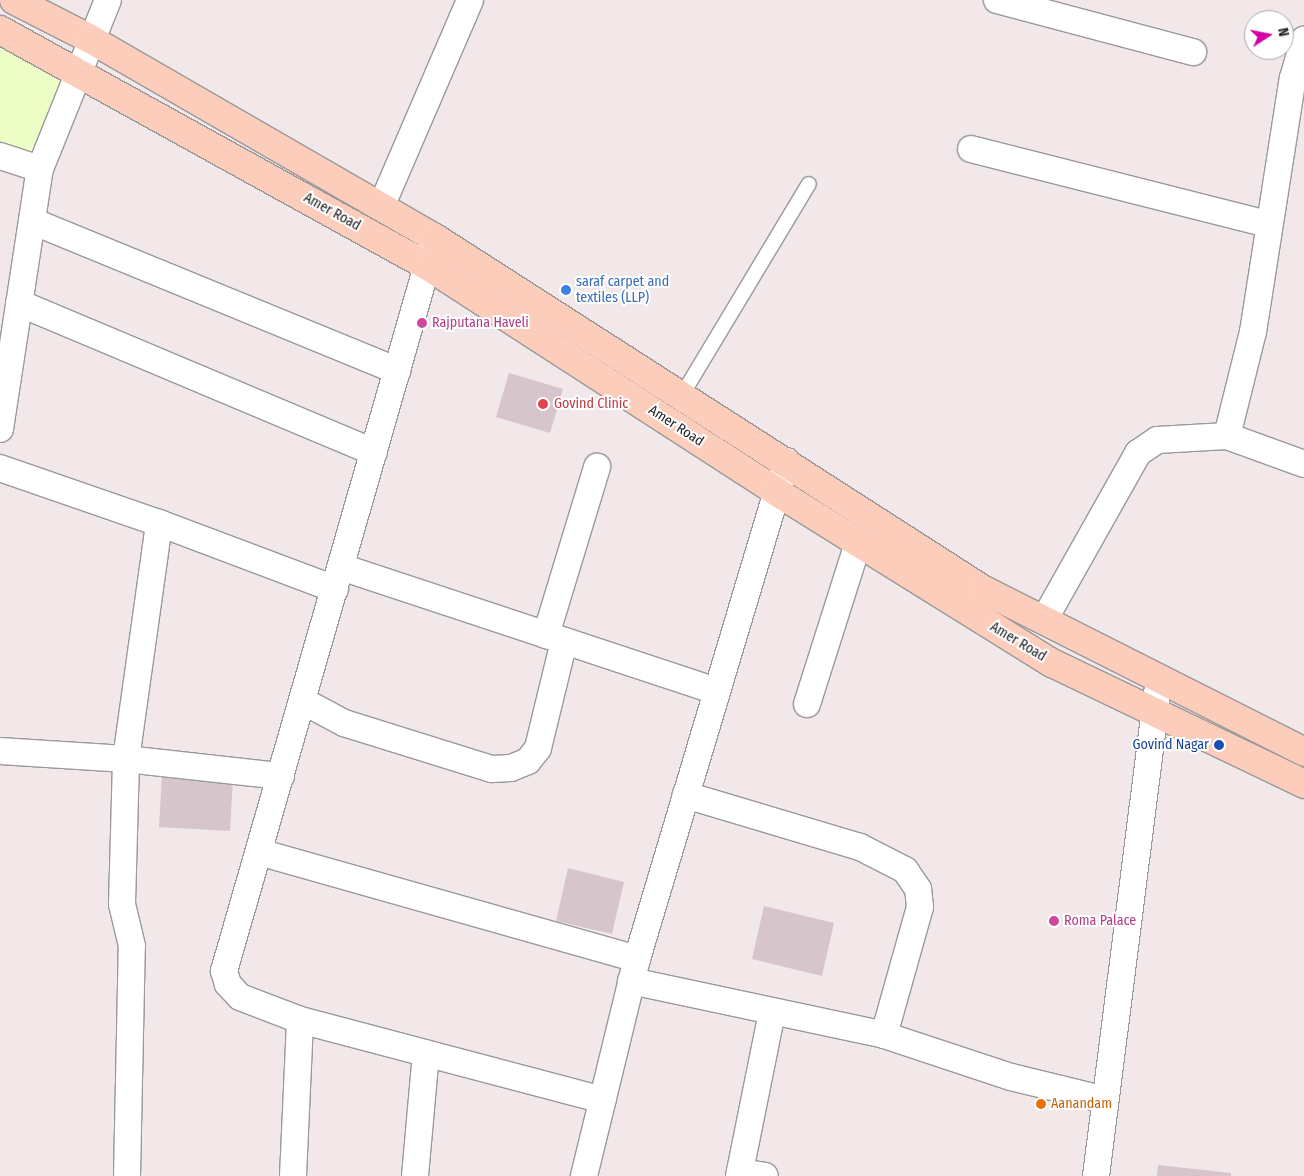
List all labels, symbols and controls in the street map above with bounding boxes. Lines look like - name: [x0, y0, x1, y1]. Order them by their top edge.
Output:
- north arrow: [1244, 10, 1294, 60]
- text: N: [1274, 26, 1292, 38]
- street label: Amer Road: [301, 190, 363, 234]
- place label: saraf carpet and textiles (LLP): [576, 274, 669, 306]
- marker: saraf carpet and textiles (LLP): [560, 284, 572, 296]
- place label: Rajputana Haveli: [432, 315, 529, 331]
- marker: Rajputana Haveli: [416, 317, 428, 329]
- place label: Govind Clinic: [554, 396, 628, 412]
- marker: Govind Clinic: [536, 397, 550, 411]
- street label: Amer Road: [645, 402, 707, 450]
- street label: Amer Road: [987, 619, 1049, 665]
- place label: Govind Nagar: [1132, 737, 1209, 753]
- marker: Govind Nagar: [1213, 739, 1225, 751]
- place label: Roma Palace: [1064, 913, 1136, 929]
- marker: Roma Palace: [1048, 915, 1060, 927]
- place label: Aanandam: [1051, 1096, 1112, 1112]
- marker: Aanandam: [1035, 1098, 1047, 1110]

